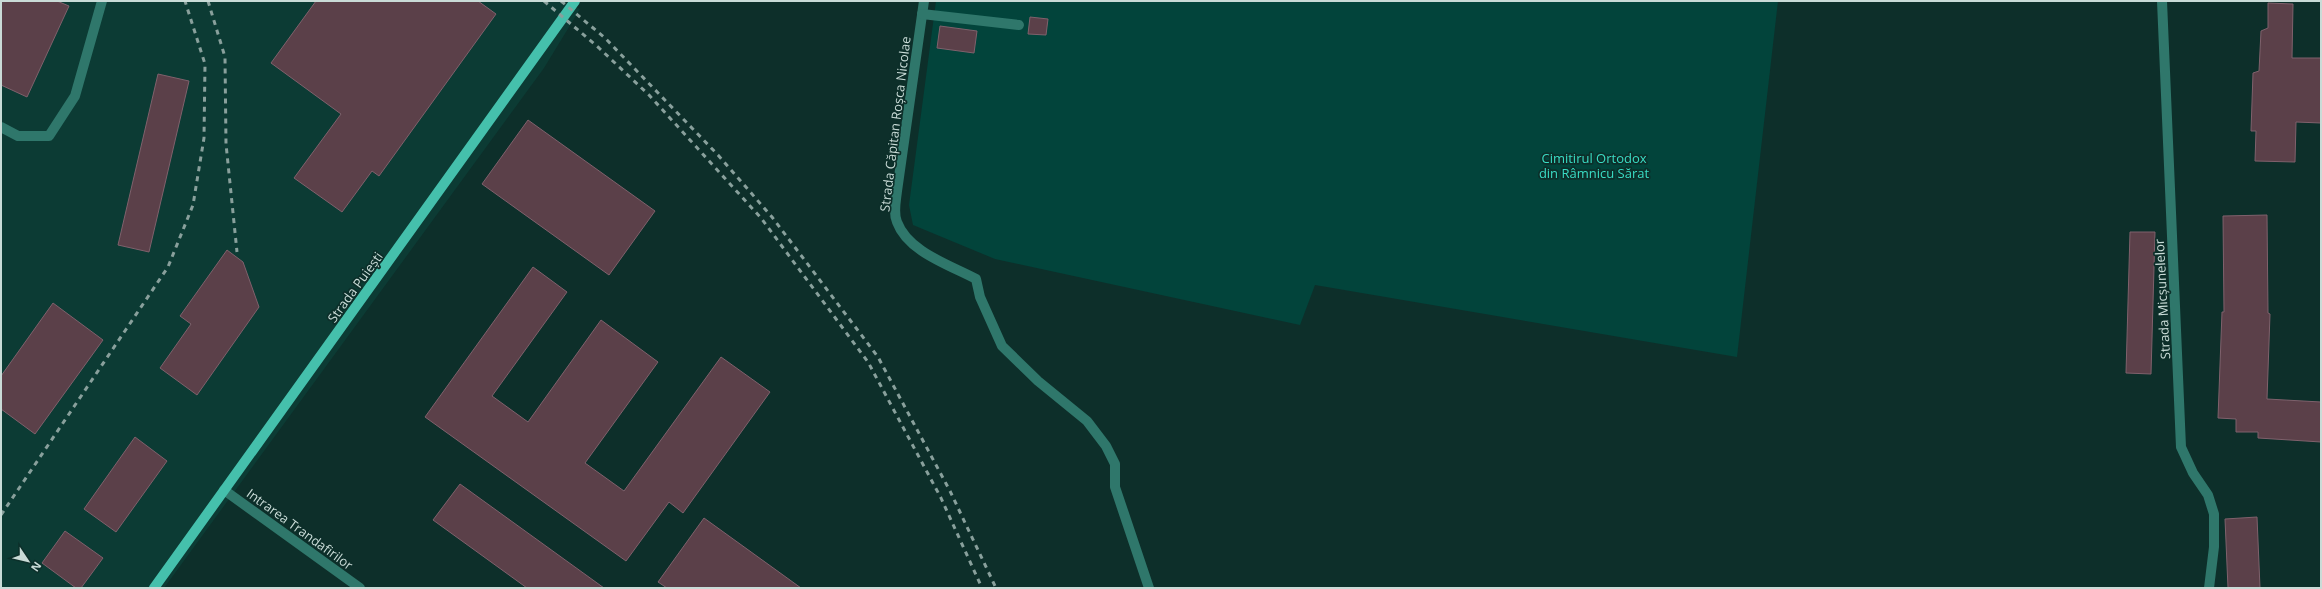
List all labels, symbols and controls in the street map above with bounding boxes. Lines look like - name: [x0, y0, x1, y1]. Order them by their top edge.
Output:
- street label: Strada Căpitan Roșca Nicolae: [875, 35, 915, 213]
- park label: Cimitirul Ortodox din Râmnicu Sărat: [1539, 149, 1649, 182]
- street label: Strada Micșunelelor: [2150, 238, 2174, 360]
- street label: Strada Puiești: [323, 248, 387, 326]
- street label: Intrarea Trandafirilor: [243, 484, 357, 574]
- north arrow: [8, 541, 48, 581]
- text: N: [28, 559, 45, 575]

